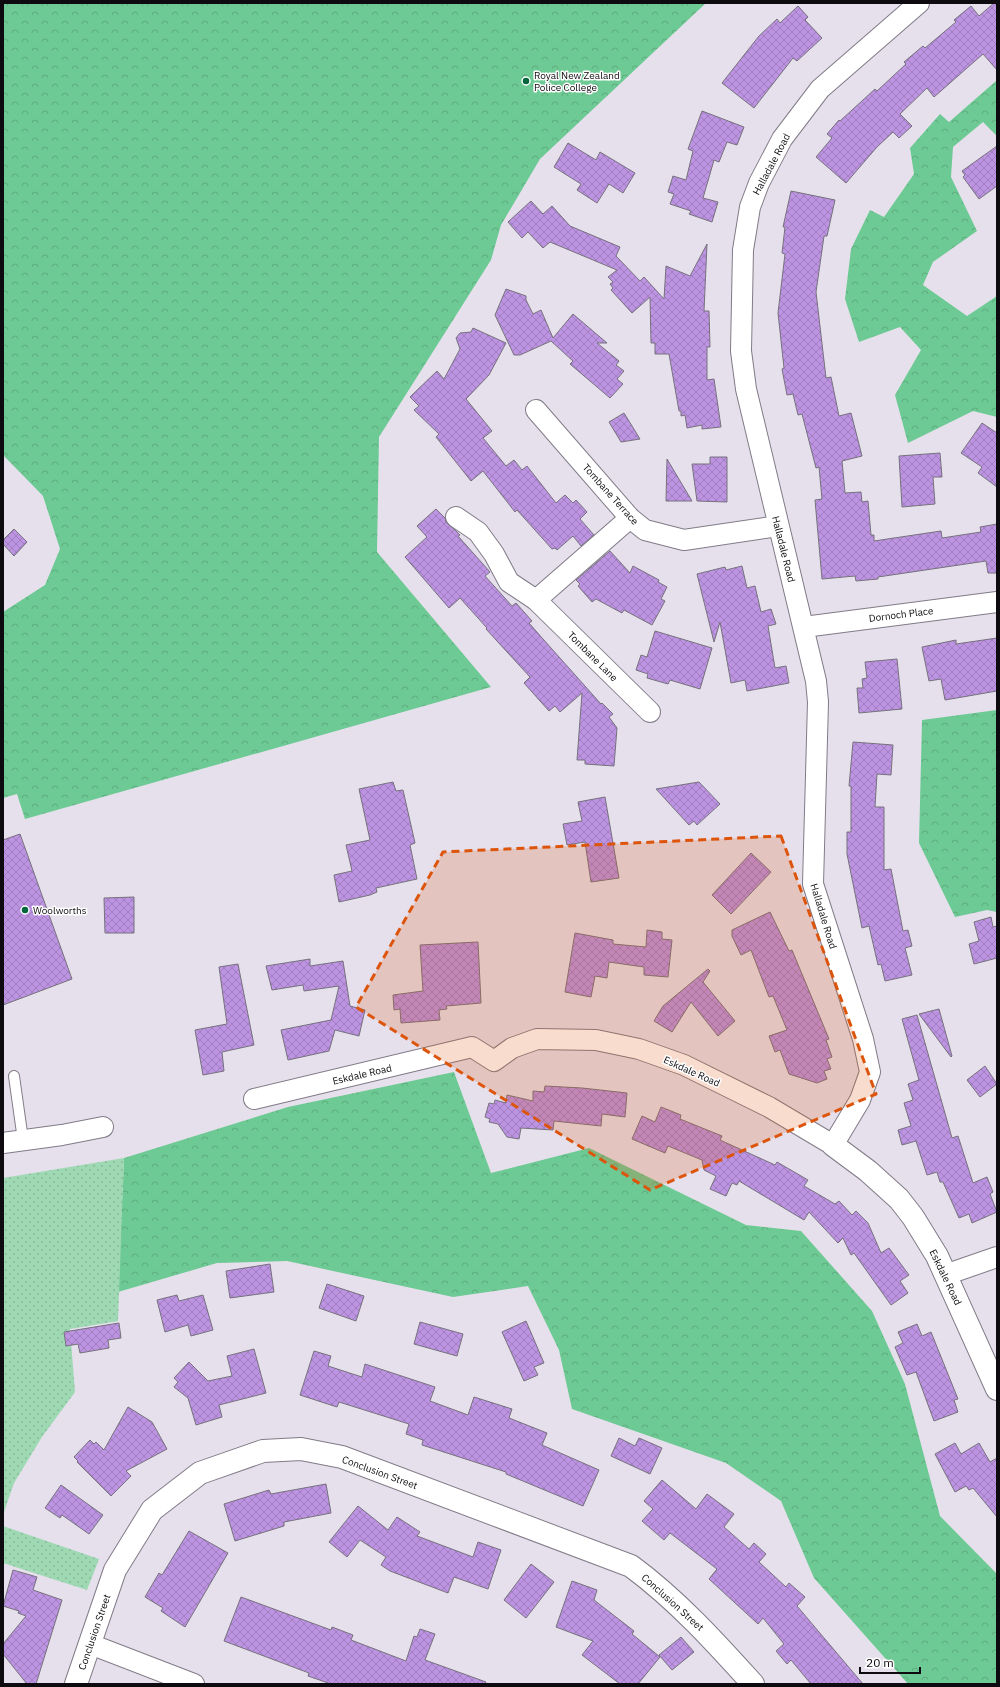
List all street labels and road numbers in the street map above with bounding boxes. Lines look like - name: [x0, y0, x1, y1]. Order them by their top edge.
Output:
- street label: Halladale Road: [750, 131, 793, 197]
- street label: Tombane Terrace: [580, 461, 642, 528]
- street label: Halladale Road: [769, 515, 798, 584]
- street label: Dornoch Place: [868, 604, 935, 625]
- street label: Tombane Lane: [565, 629, 621, 684]
- street label: Halladale Road: [807, 882, 840, 950]
- street label: Eskdale Road: [662, 1053, 722, 1090]
- street label: Eskdale Road: [331, 1061, 393, 1088]
- street label: Eskdale Road: [926, 1247, 965, 1307]
- street label: Conclusion Street: [340, 1453, 420, 1492]
- street label: Conclusion Street: [639, 1571, 707, 1634]
- street label: Conclusion Street: [75, 1592, 114, 1672]

